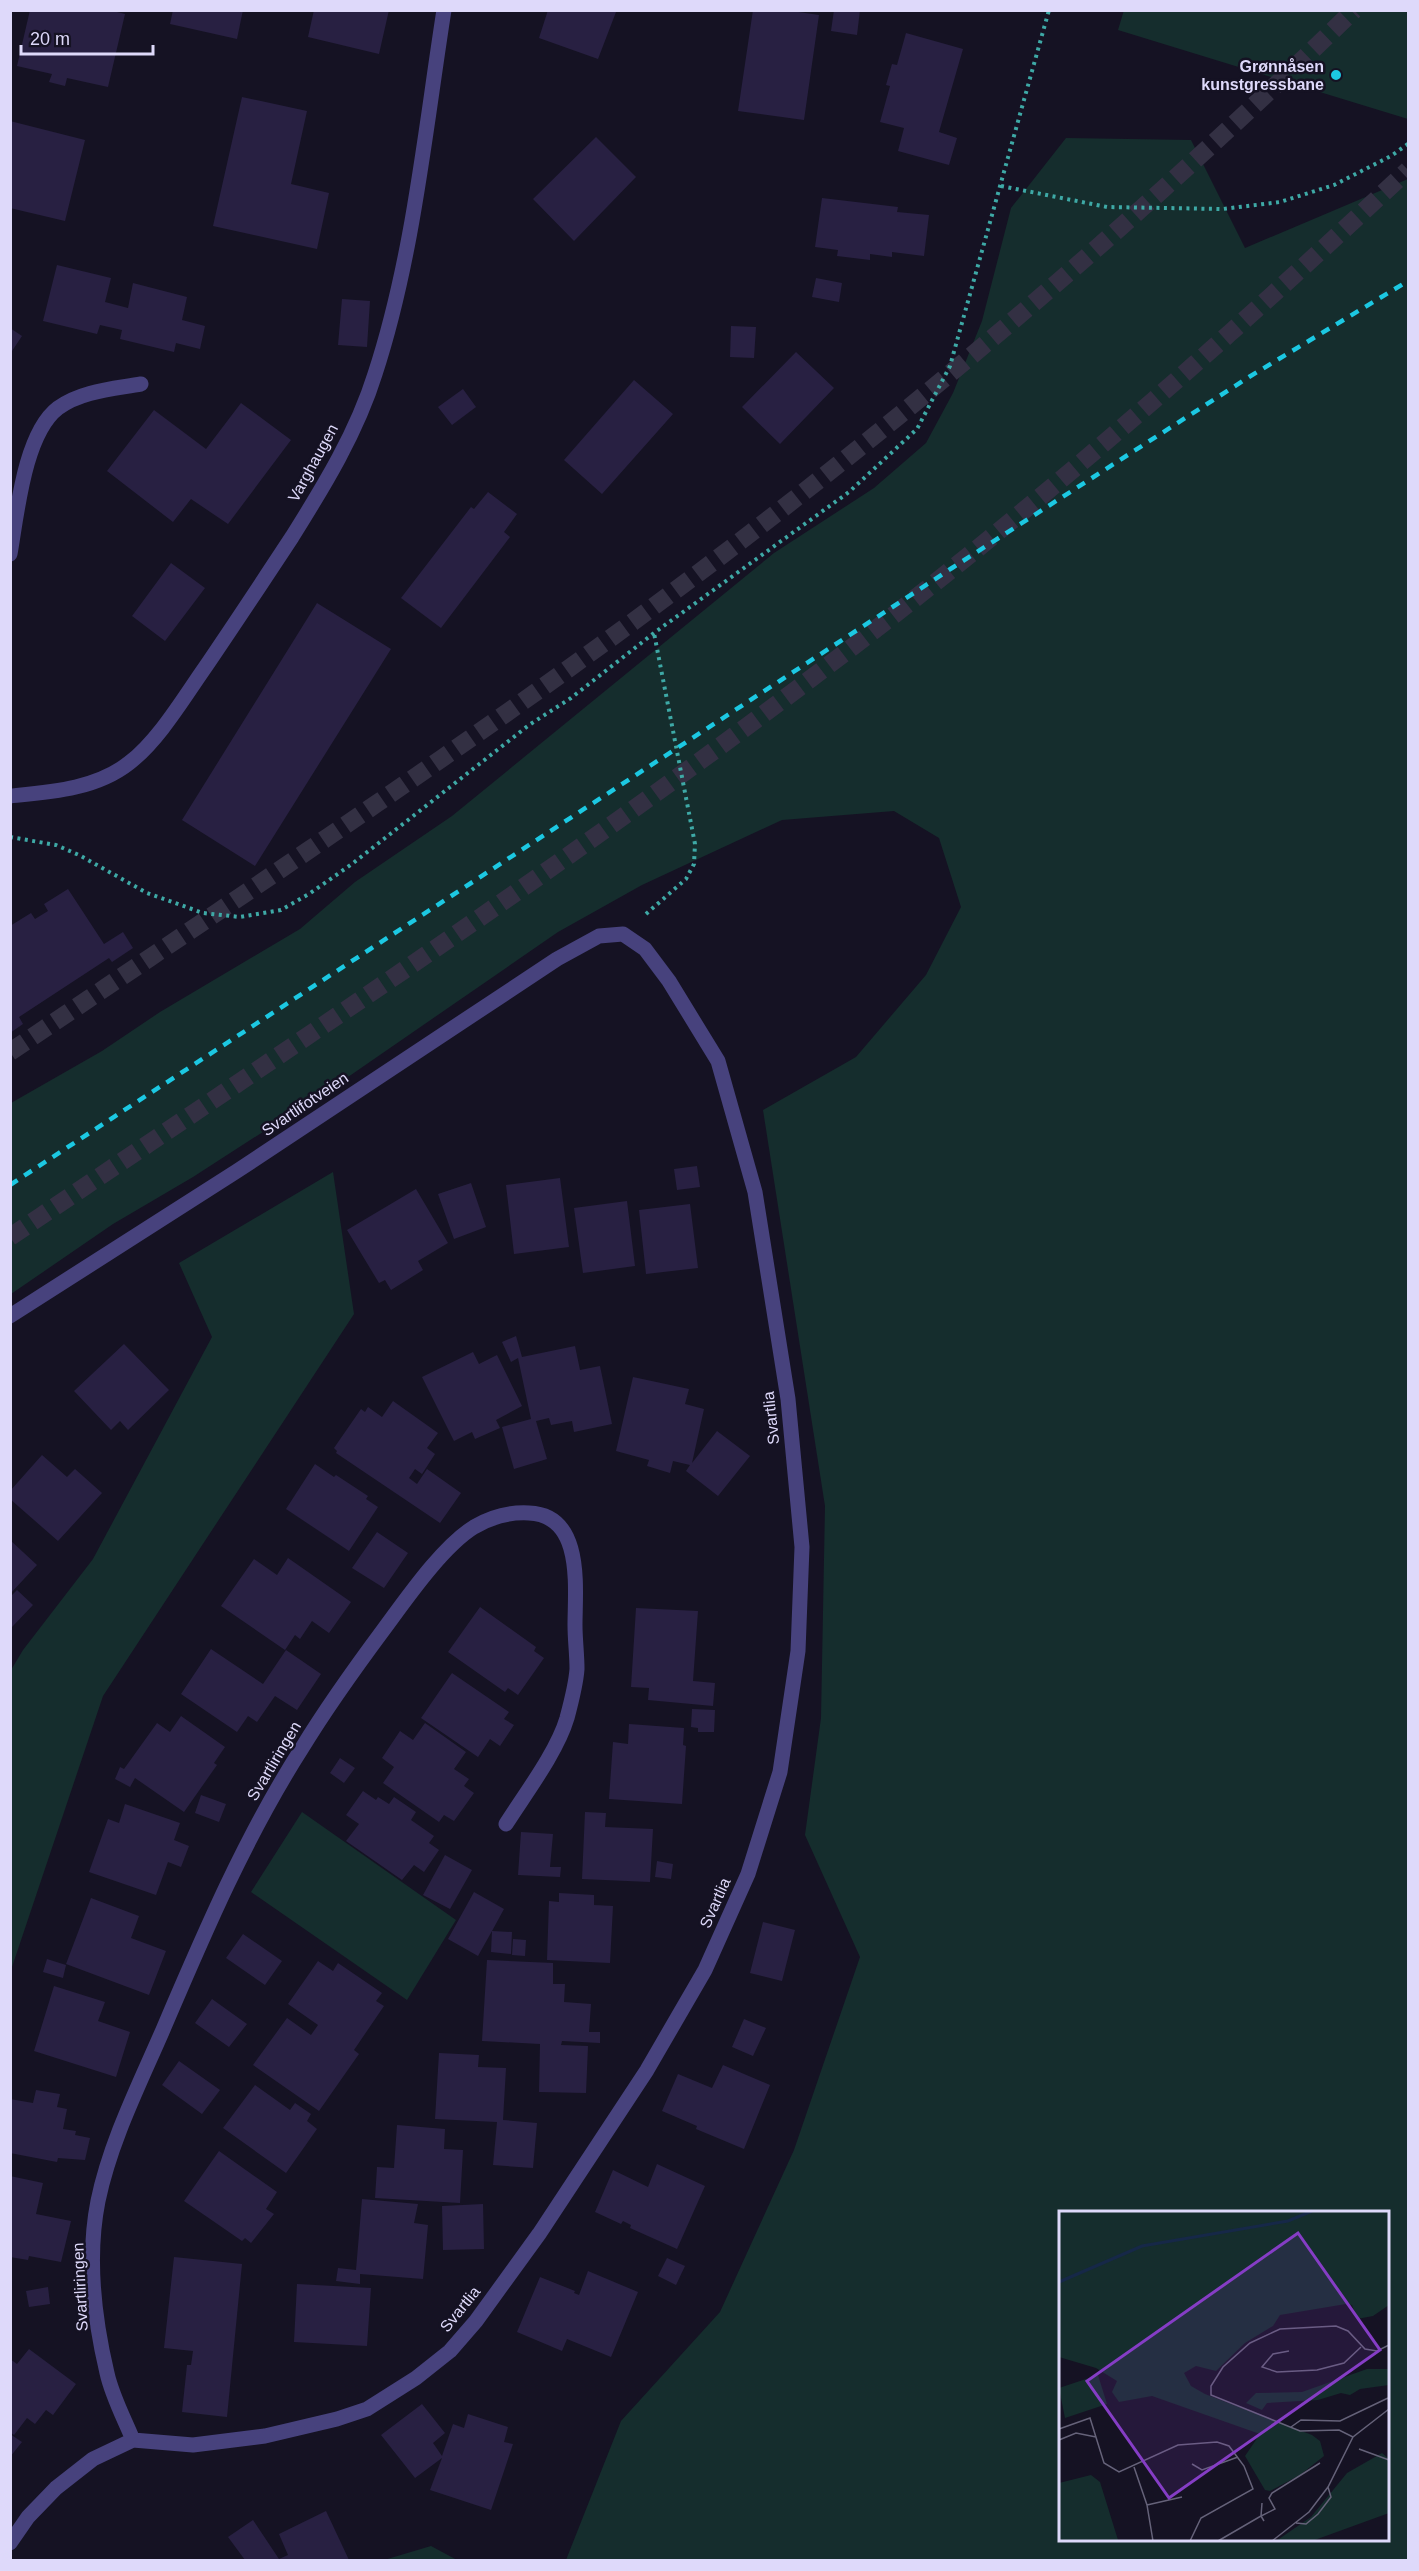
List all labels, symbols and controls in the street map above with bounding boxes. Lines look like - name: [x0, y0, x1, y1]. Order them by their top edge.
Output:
- scale bar: [21, 18, 153, 56]
- text: 20 m: [30, 29, 70, 49]
- place label: Grønnåsen kunstgressbane: [1201, 58, 1324, 93]
- marker: Grønnåsen kunstgressbane: [1329, 68, 1343, 82]
- street label: Varghaugen: [285, 421, 341, 505]
- street label: Svartlifotveien: [259, 1069, 351, 1139]
- street label: Svartlia: [760, 1390, 782, 1445]
- street label: Svartliringen: [244, 1719, 304, 1803]
- street label: Svartlia: [696, 1875, 734, 1931]
- inset map: [1059, 2211, 1389, 2541]
- street label: Svartliringen: [69, 2242, 91, 2332]
- street label: Svartlia: [437, 2283, 483, 2335]

